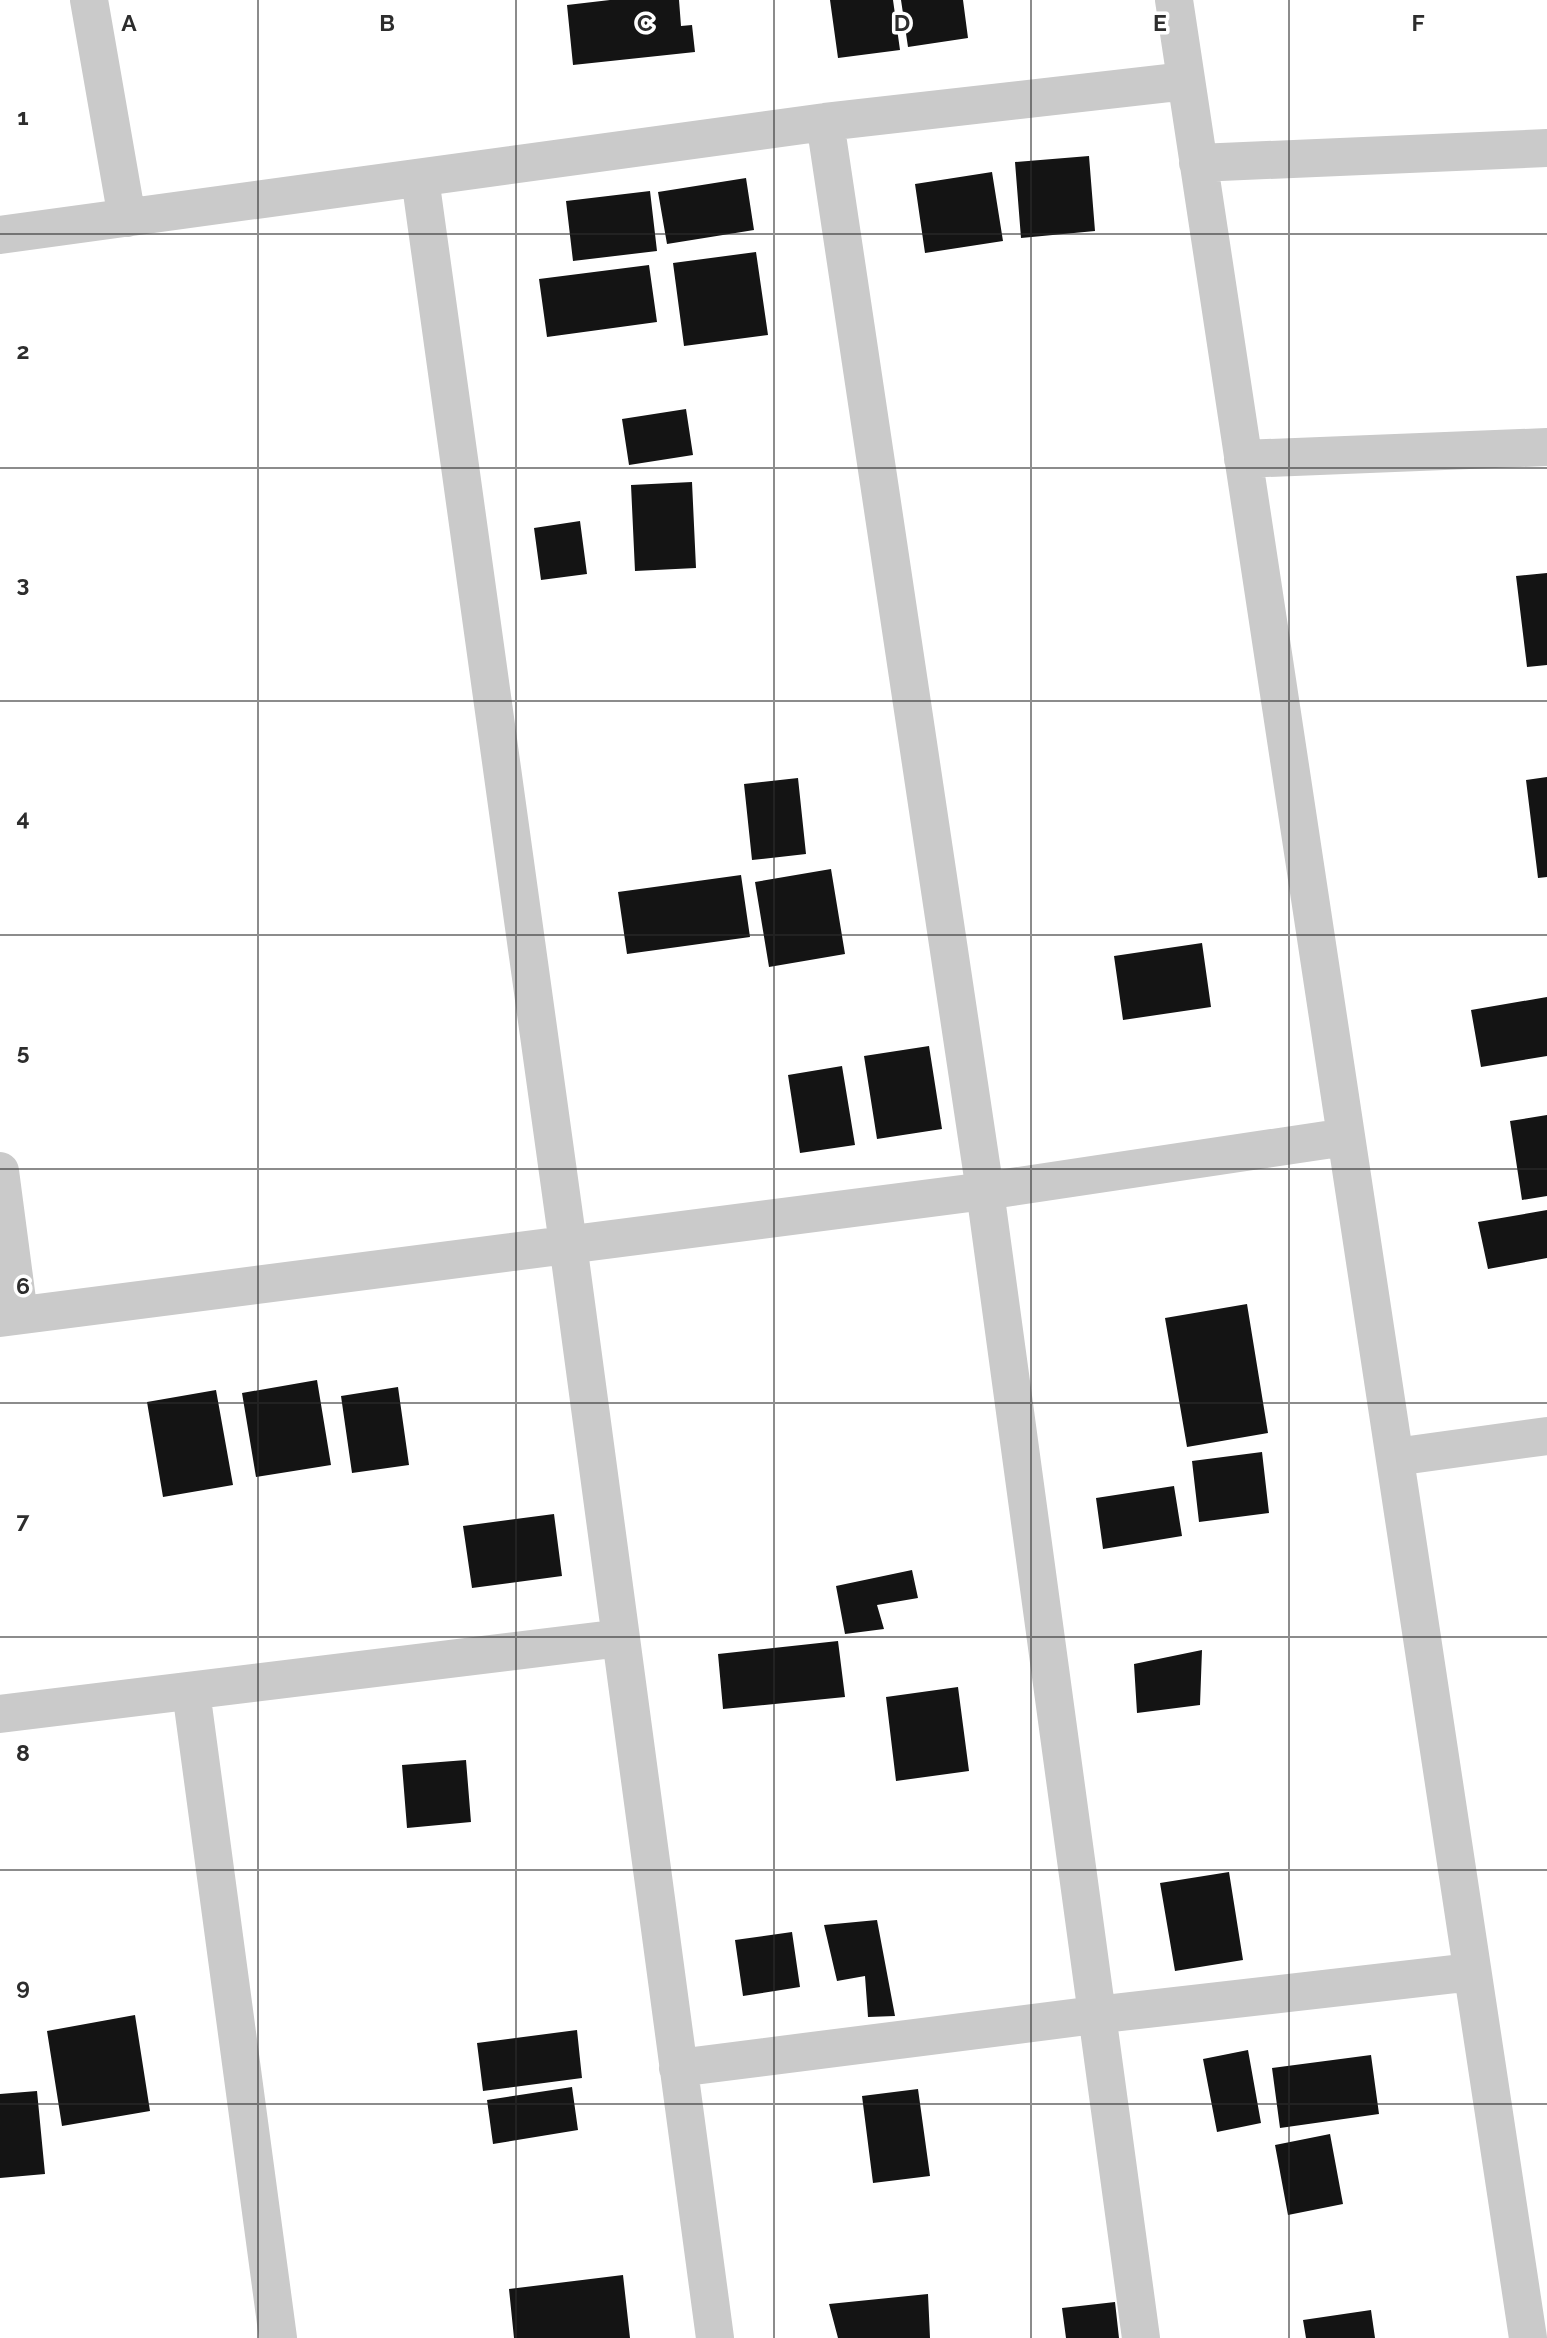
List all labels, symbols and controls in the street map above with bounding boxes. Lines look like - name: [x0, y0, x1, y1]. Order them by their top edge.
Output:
- text: A: [121, 9, 137, 36]
- text: B: [379, 9, 395, 36]
- text: C: [637, 9, 653, 36]
- text: D: [894, 9, 910, 36]
- text: E: [1153, 9, 1167, 36]
- text: F: [1411, 9, 1425, 36]
- text: 1: [17, 103, 29, 130]
- text: 2: [17, 337, 29, 364]
- text: 3: [17, 570, 29, 597]
- text: 4: [16, 804, 30, 831]
- text: 5: [17, 1038, 30, 1065]
- text: 6: [16, 1272, 30, 1299]
- text: 7: [17, 1506, 30, 1533]
- text: 8: [16, 1739, 30, 1766]
- text: 9: [16, 1973, 30, 2000]

